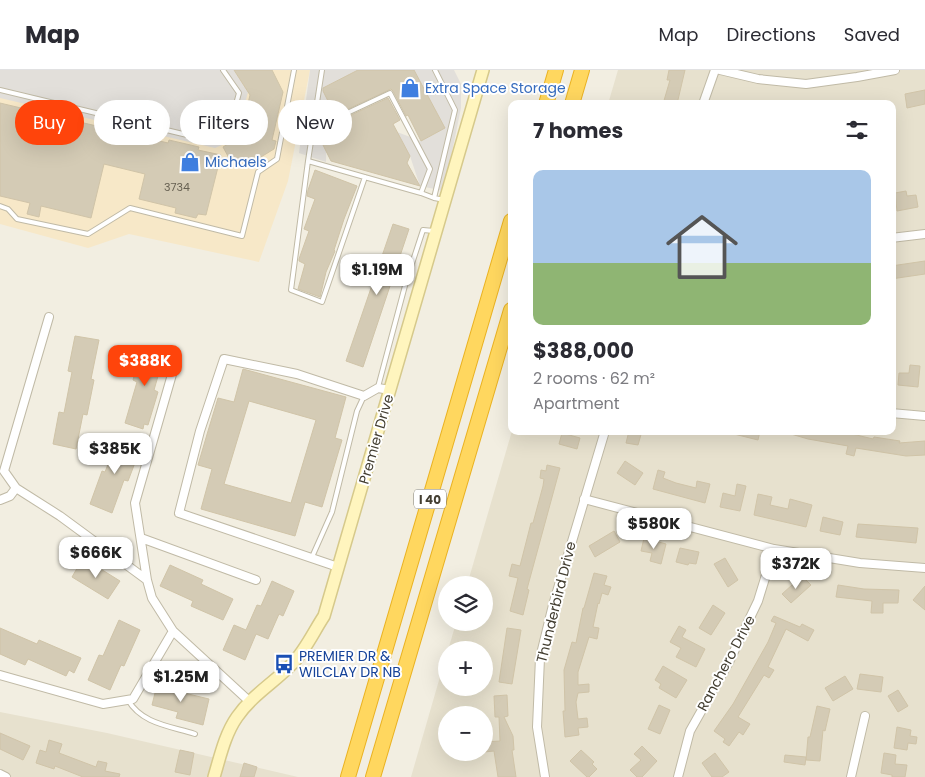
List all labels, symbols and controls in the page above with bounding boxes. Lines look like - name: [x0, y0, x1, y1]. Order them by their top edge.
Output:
- text: Map: [25, 18, 80, 51]
- text: Map: [659, 22, 698, 47]
- text: Directions: [726, 22, 816, 47]
- text: Saved: [844, 22, 900, 47]
- shop icon: Extra Space Storage: [399, 77, 421, 99]
- place label: Extra Space Storage: [425, 78, 566, 98]
- chip: Buy: [15, 100, 84, 145]
- chip: Rent: [94, 100, 170, 145]
- chip: Filters: [180, 100, 268, 145]
- chip: New: [278, 100, 352, 145]
- text: 7 homes: [533, 116, 623, 145]
- icon: filters: [843, 116, 871, 144]
- shop icon: Michaels: [179, 151, 201, 173]
- place label: Michaels: [205, 152, 267, 172]
- house number: 3734: [164, 179, 190, 195]
- icon: home: [657, 202, 747, 292]
- pin: $1.19M: [336, 254, 418, 296]
- text: $1.19M: [351, 258, 403, 281]
- text: $388,000: [533, 336, 634, 365]
- pin: $388K: [110, 344, 180, 387]
- text: $388K: [119, 349, 171, 372]
- text: 2 rooms · 62 m²: [533, 367, 655, 390]
- street label: Premier Drive: [354, 391, 398, 486]
- text: Apartment: [533, 392, 620, 415]
- pin: $385K: [80, 432, 150, 475]
- text: $385K: [89, 437, 141, 460]
- road number: I 40: [414, 489, 446, 508]
- pin: $580K: [619, 508, 689, 550]
- text: $580K: [628, 512, 680, 535]
- pin: $666K: [61, 536, 131, 579]
- street label: Thunderbird Drive: [531, 539, 581, 665]
- text: $666K: [70, 541, 122, 564]
- pin: $372K: [761, 548, 831, 590]
- text: $372K: [771, 552, 821, 575]
- map controls: [438, 576, 493, 761]
- button: layers: [438, 576, 493, 631]
- street label: Ranchero Drive: [692, 611, 760, 715]
- button: +: [438, 641, 493, 696]
- place label: PREMIER DR & WILCLAY DR NB: [299, 646, 401, 682]
- bus stop icon: PREMIER DR & WILCLAY DR NB: [273, 653, 295, 675]
- pin: $1.25M: [140, 660, 222, 703]
- text: $1.25M: [153, 665, 209, 688]
- button: −: [438, 706, 493, 761]

